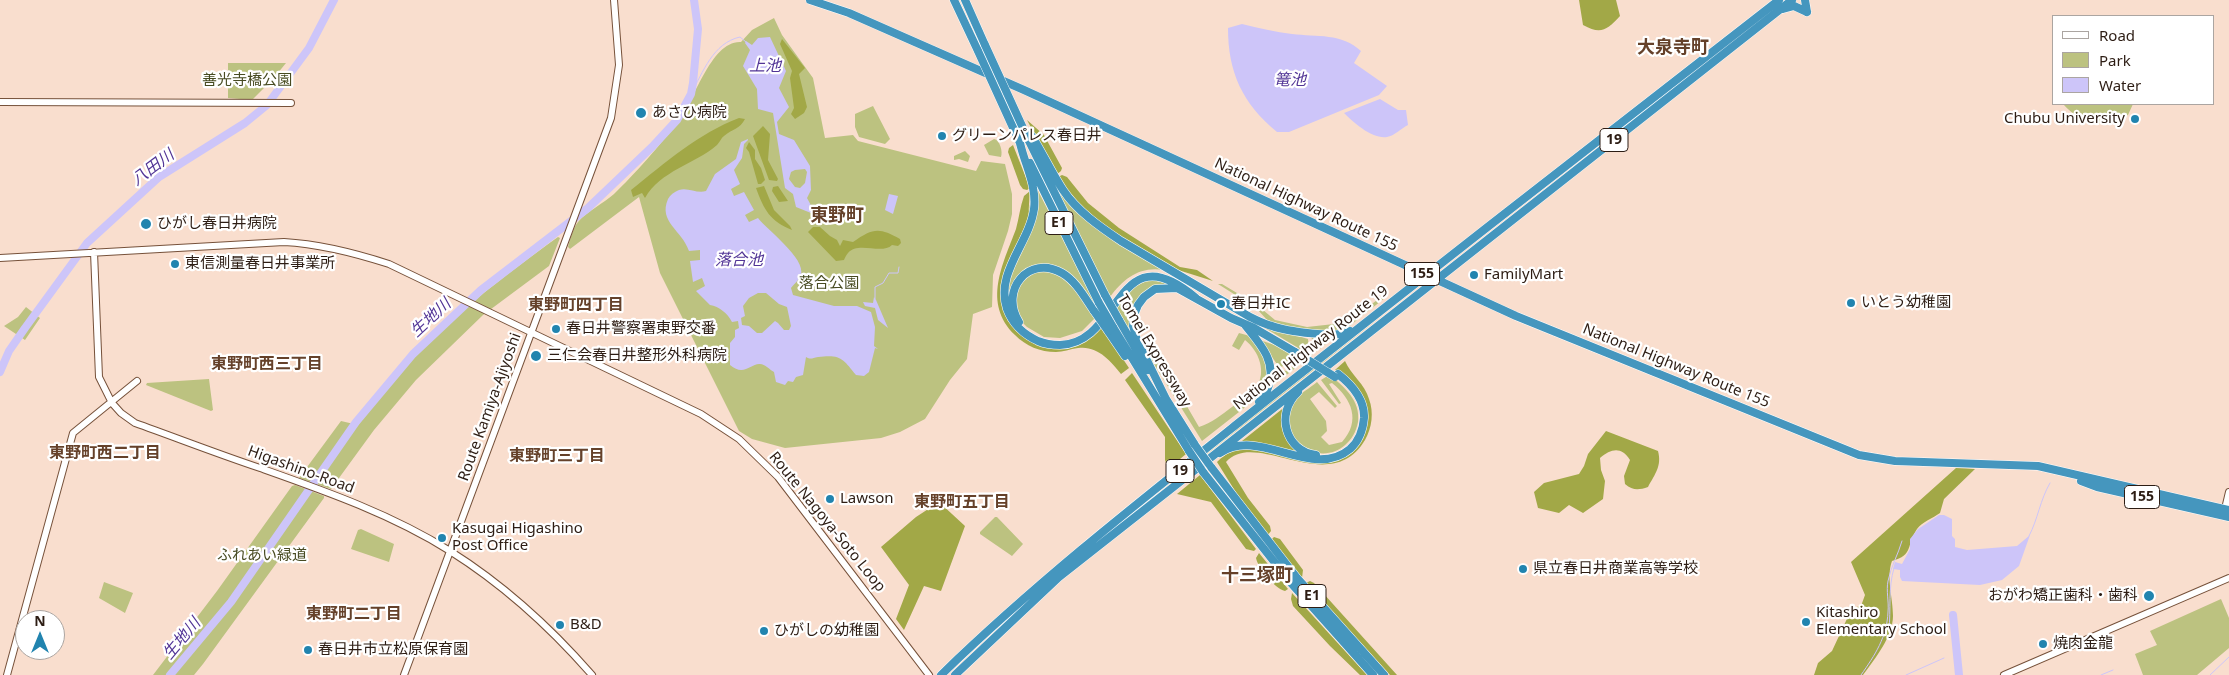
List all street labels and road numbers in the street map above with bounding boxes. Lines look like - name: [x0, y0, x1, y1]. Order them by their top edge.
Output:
- road number: 19: [1600, 128, 1628, 152]
- street label: National Highway Route 155: [1212, 155, 1400, 255]
- road number: E1: [1045, 212, 1073, 234]
- road number: 155: [1404, 262, 1440, 286]
- street label: National Highway Route 19: [1230, 282, 1392, 414]
- street label: Tomei Expressway: [1113, 291, 1195, 411]
- street label: National Highway Route 155: [1580, 320, 1772, 412]
- street label: Route Kamiya-Ajiyoshi: [455, 330, 525, 484]
- street label: Higashino-Road: [245, 442, 357, 498]
- street label: Route Nagoya-Soto Loop: [765, 448, 889, 596]
- road number: 19: [1166, 460, 1194, 482]
- road number: 155: [2124, 486, 2160, 508]
- road number: E1: [1298, 584, 1326, 608]

